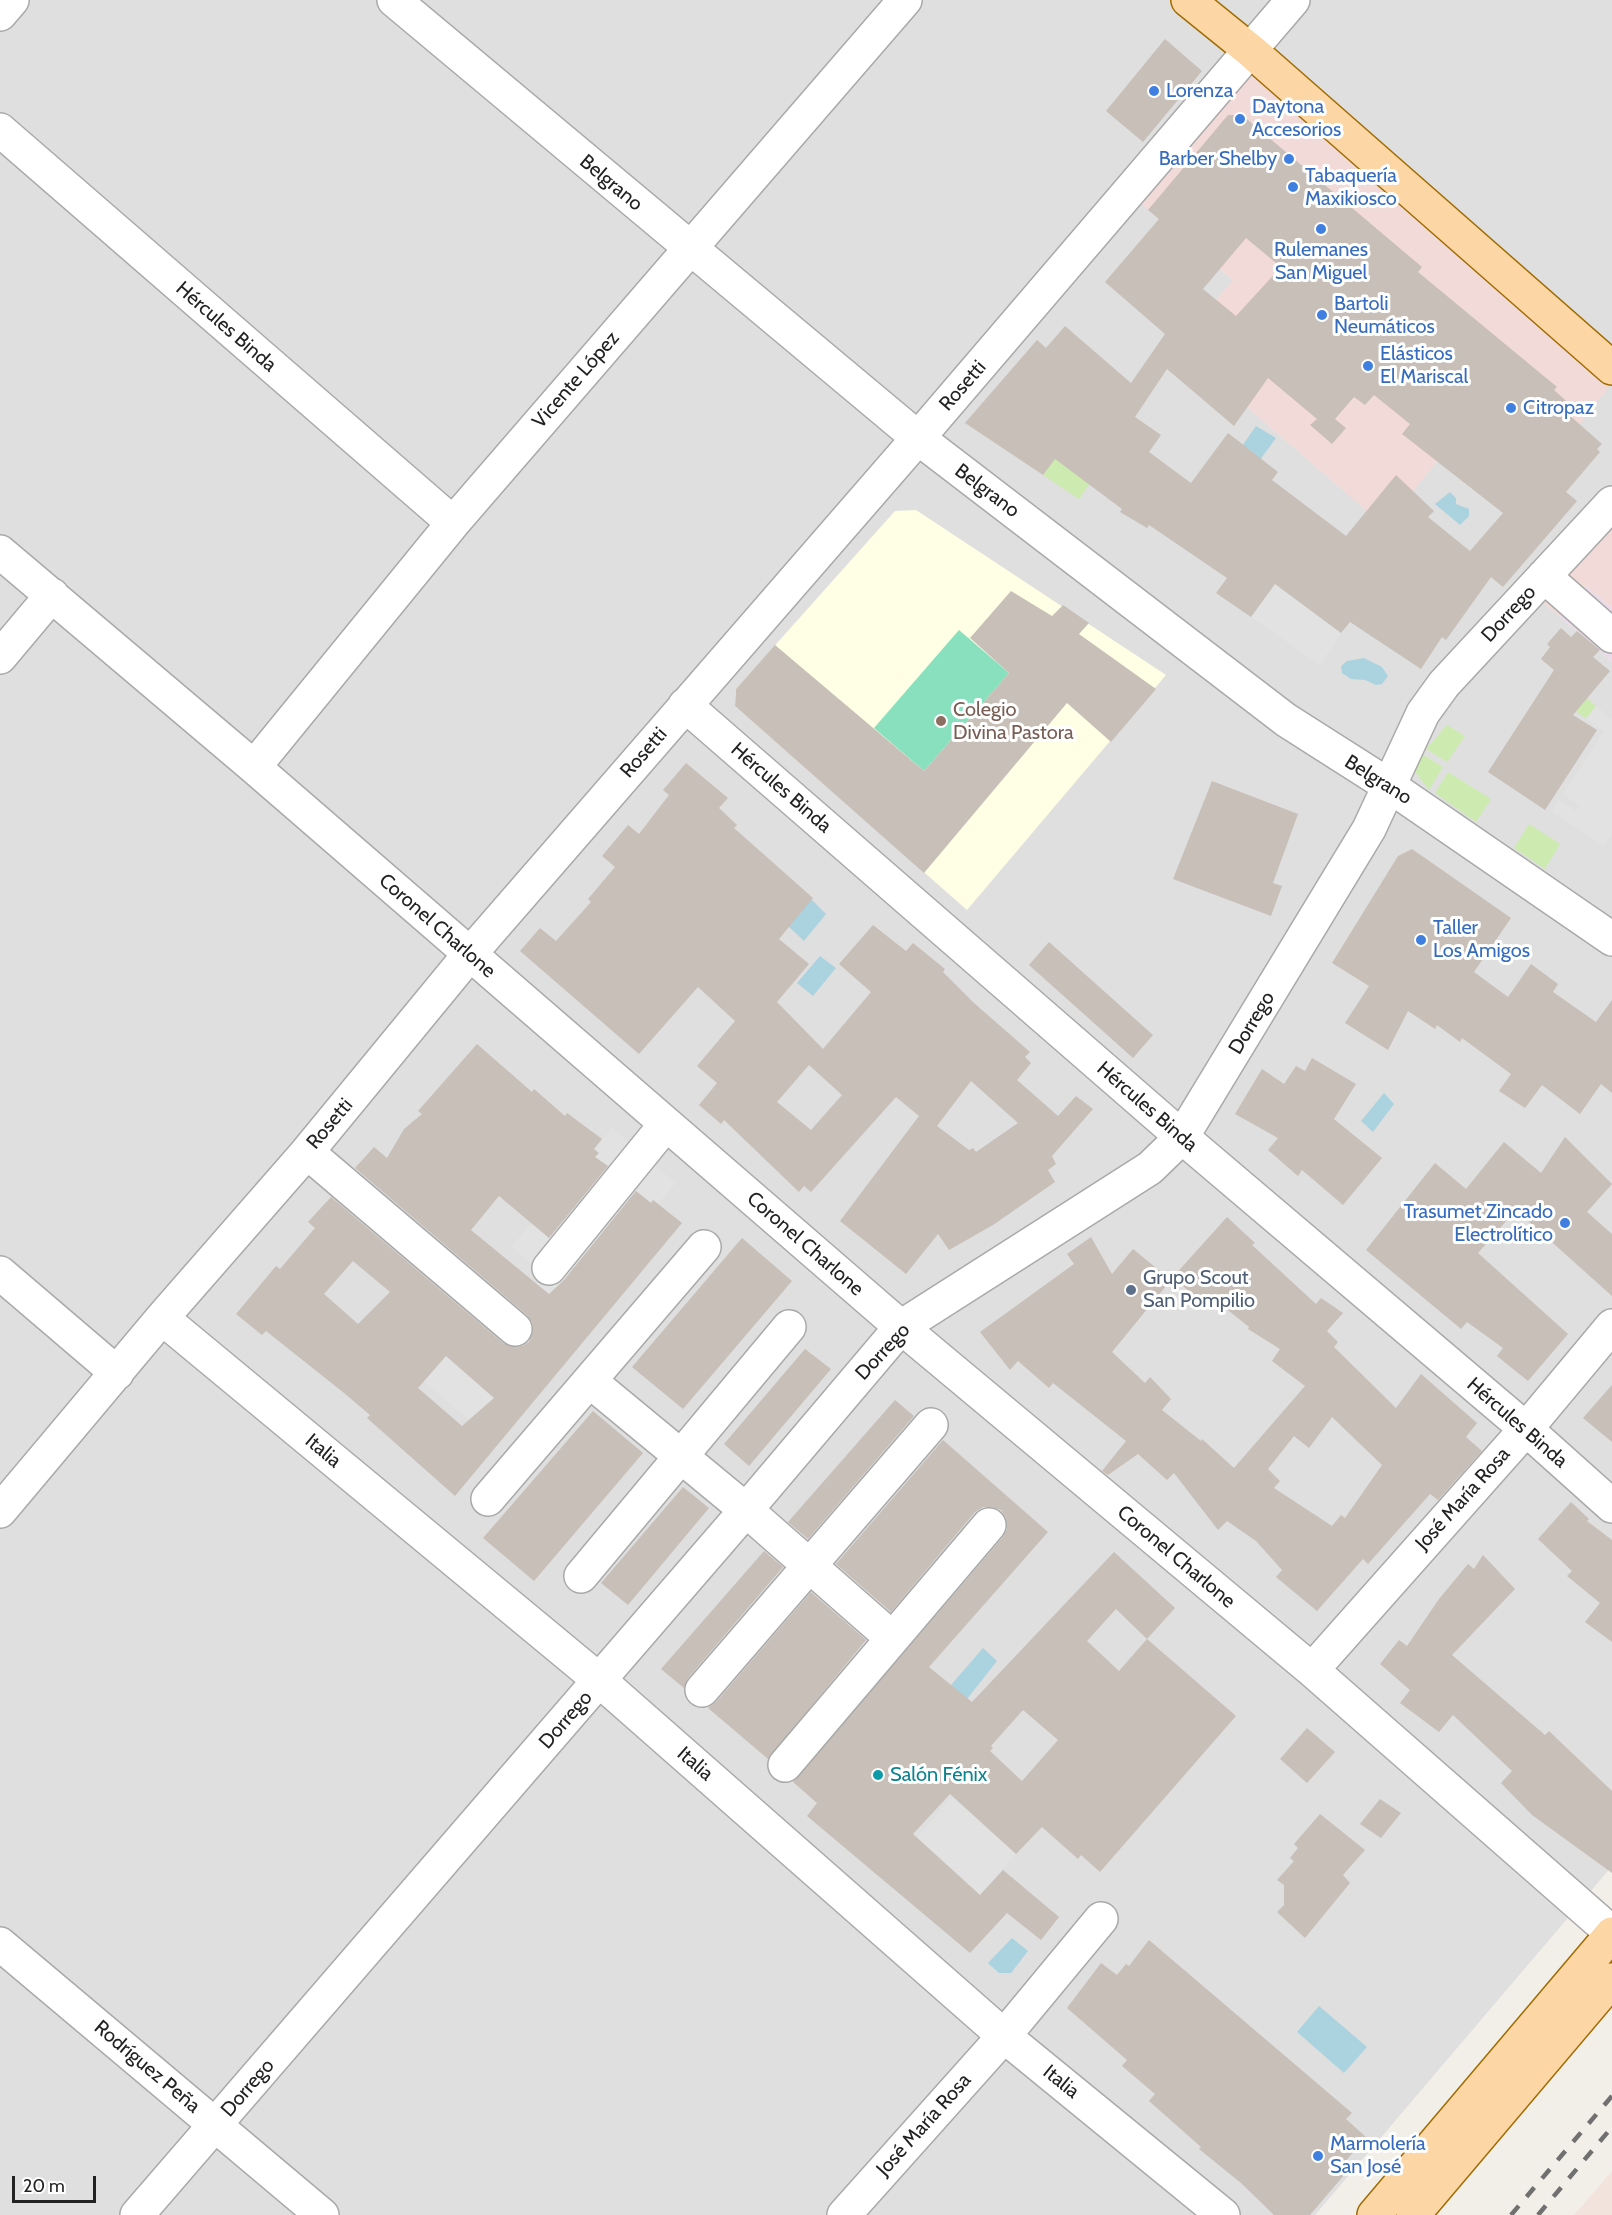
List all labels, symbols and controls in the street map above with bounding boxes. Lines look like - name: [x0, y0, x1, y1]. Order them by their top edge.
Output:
- place label: Lorenza: [1166, 79, 1233, 103]
- marker: Lorenza: [1147, 84, 1161, 98]
- place label: Daytona Accesorios: [1252, 95, 1341, 142]
- marker: Daytona Accesorios: [1233, 112, 1247, 126]
- place label: Barber Shelby: [1159, 147, 1277, 171]
- street label: Belgrano: [575, 150, 647, 216]
- marker: Barber Shelby: [1282, 152, 1296, 166]
- place label: Tabaquería Maxikiosco: [1305, 164, 1397, 211]
- marker: Tabaquería Maxikiosco: [1286, 180, 1300, 194]
- marker: Rulemanes San Miguel: [1314, 222, 1328, 236]
- place label: Rulemanes San Miguel: [1274, 238, 1368, 285]
- street label: Hércules Binda: [171, 277, 281, 377]
- place label: Bartoli Neumáticos: [1334, 292, 1435, 339]
- marker: Bartoli Neumáticos: [1315, 308, 1329, 322]
- street label: Vicente López: [527, 327, 625, 433]
- place label: Elásticos El Mariscal: [1380, 342, 1468, 389]
- street label: Rosetti: [935, 356, 991, 416]
- marker: Elásticos El Mariscal: [1361, 359, 1375, 373]
- place label: Citropaz: [1523, 396, 1594, 420]
- marker: Citropaz: [1504, 401, 1518, 415]
- street label: Belgrano: [950, 459, 1024, 523]
- street label: Dorrego: [1477, 581, 1541, 647]
- place label: Colegio Divina Pastora: [953, 698, 1073, 745]
- marker: Colegio Divina Pastora: [934, 714, 948, 728]
- street label: Rosetti: [616, 723, 672, 783]
- street label: Hércules Binda: [726, 738, 836, 838]
- street label: Belgrano: [1340, 750, 1416, 810]
- street label: Coronel Charlone: [374, 869, 500, 983]
- place label: Taller Los Amigos: [1433, 916, 1530, 963]
- marker: Taller Los Amigos: [1414, 933, 1428, 947]
- street label: Dorrego: [1224, 987, 1280, 1059]
- street label: Hércules Binda: [1092, 1057, 1202, 1157]
- street label: Rosetti: [302, 1094, 358, 1154]
- street label: Coronel Charlone: [742, 1187, 868, 1301]
- place label: Trasumet Zincado Electrolítico: [1403, 1200, 1553, 1247]
- marker: Trasumet Zincado Electrolítico: [1558, 1216, 1572, 1230]
- place label: Grupo Scout San Pompilio: [1143, 1266, 1255, 1313]
- marker: Grupo Scout San Pompilio: [1124, 1283, 1138, 1297]
- street label: Dorrego: [851, 1319, 915, 1385]
- street label: Hércules Binda: [1462, 1373, 1572, 1473]
- street label: Italia: [300, 1429, 346, 1473]
- street label: José María Rosa: [1411, 1443, 1515, 1555]
- street label: Coronel Charlone: [1112, 1501, 1240, 1613]
- street label: Dorrego: [534, 1686, 598, 1754]
- street label: Italia: [672, 1742, 718, 1786]
- place label: Salón Fénix: [890, 1763, 987, 1787]
- marker: Salón Fénix: [871, 1768, 885, 1782]
- street label: Rodríguez Peña: [89, 2016, 205, 2118]
- street label: Dorrego: [216, 2054, 280, 2122]
- street label: Italia: [1038, 2060, 1084, 2104]
- street label: José María Rosa: [872, 2069, 976, 2181]
- place label: Marmolería San José: [1330, 2132, 1426, 2179]
- marker: Marmolería San José: [1311, 2149, 1325, 2163]
- scale bar: [15, 2164, 99, 2202]
- text: 20 m: [23, 2175, 65, 2197]

